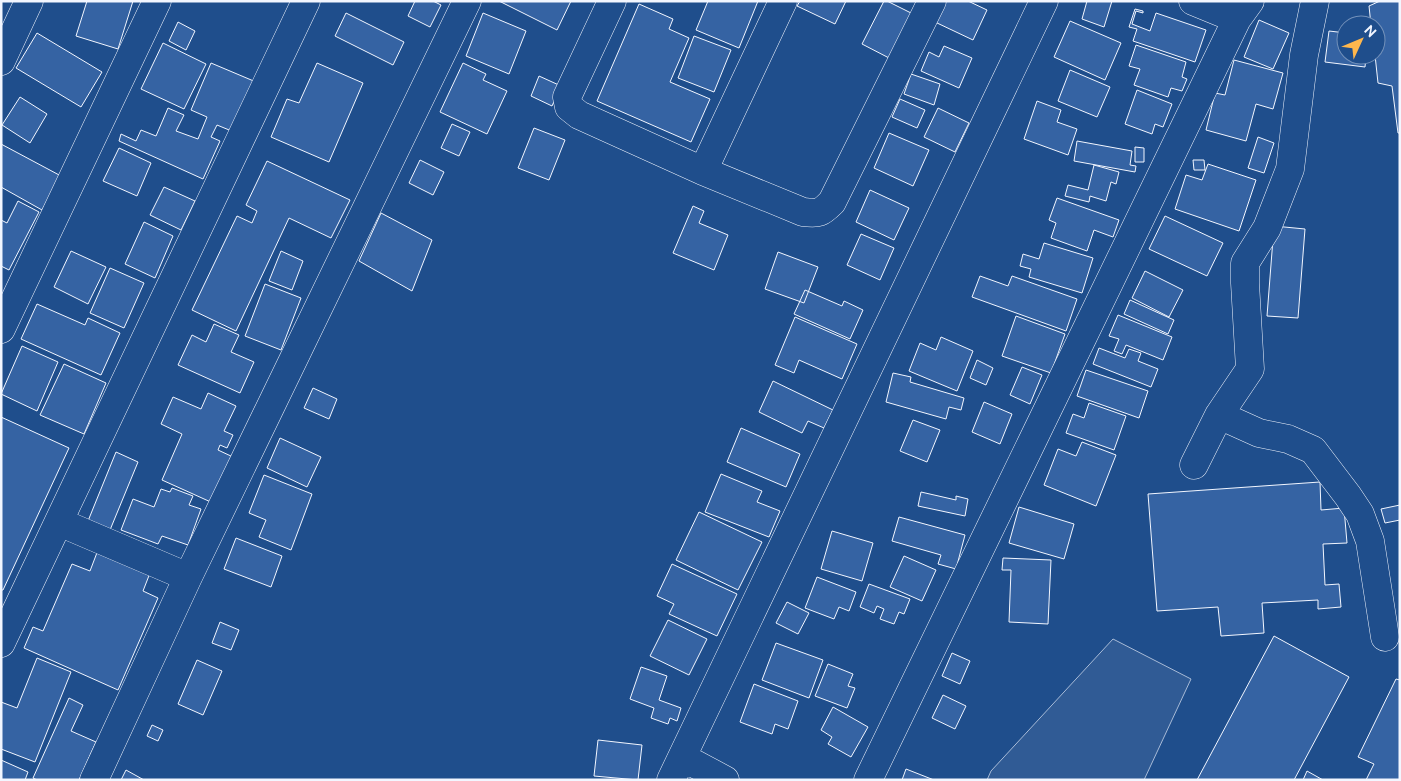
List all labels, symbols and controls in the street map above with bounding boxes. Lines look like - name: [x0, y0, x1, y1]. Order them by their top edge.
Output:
- north arrow: [1336, 15, 1386, 65]
- text: N: [1361, 22, 1380, 40]

